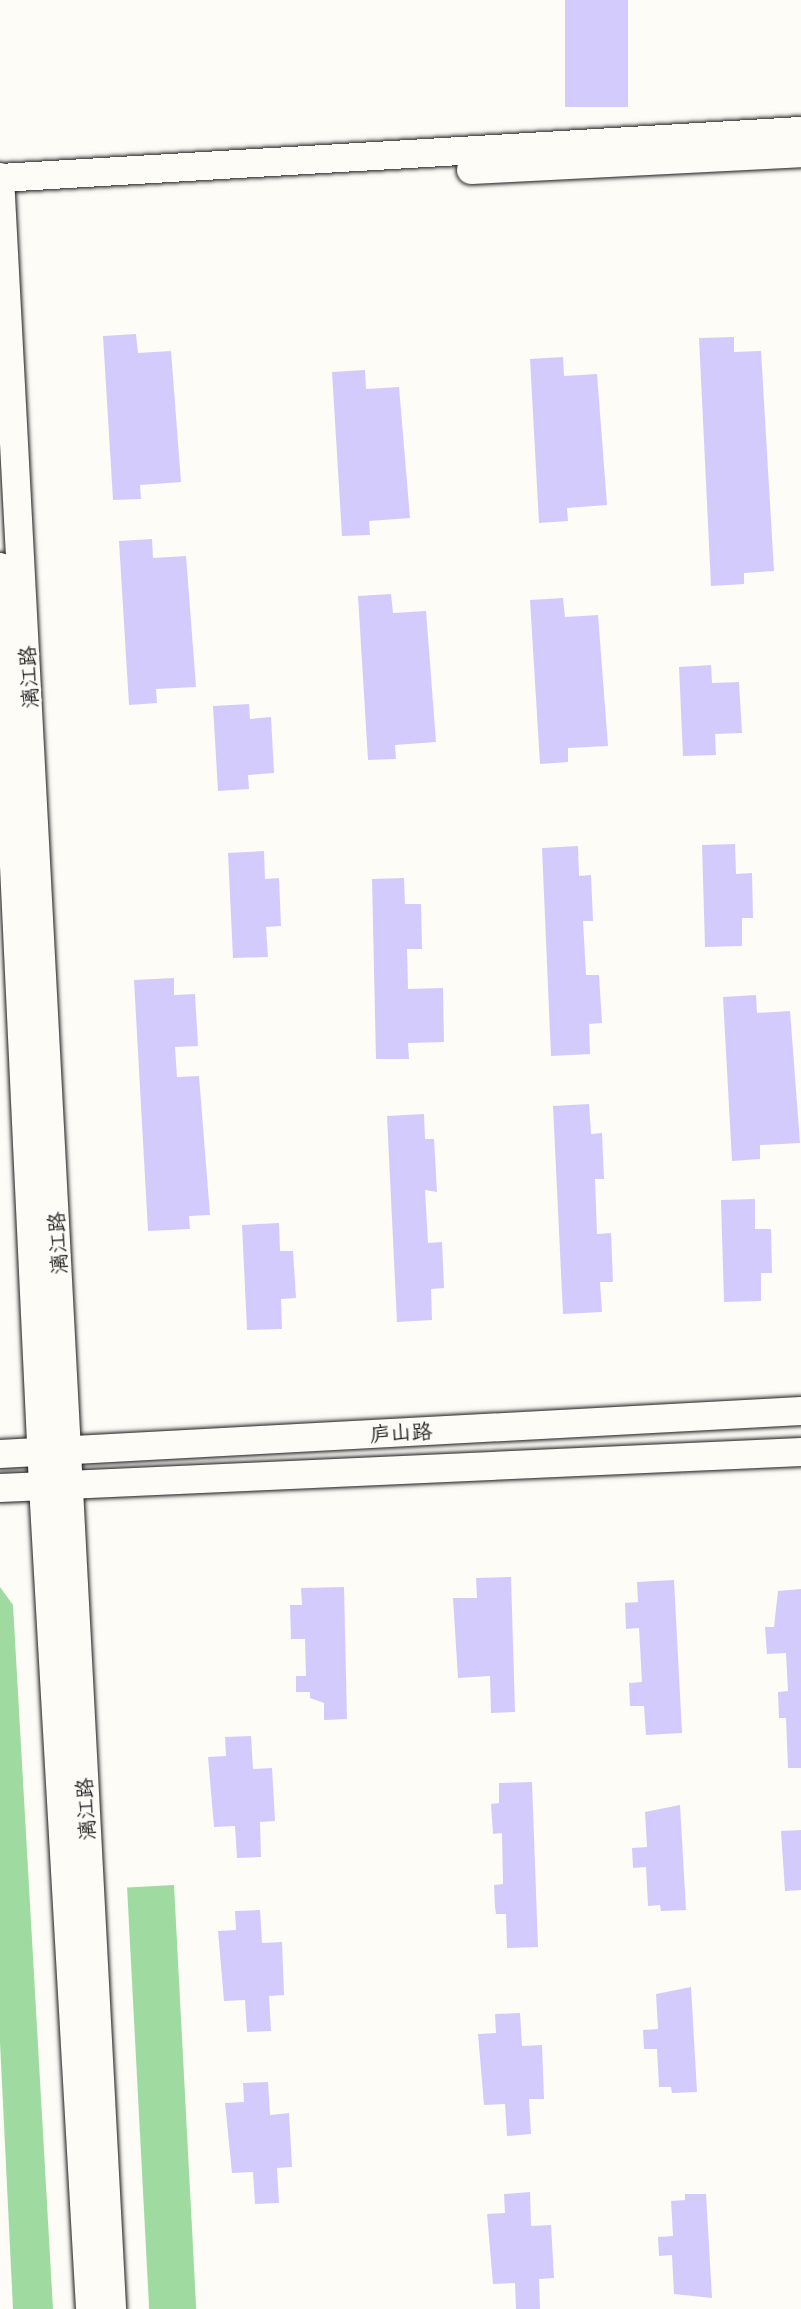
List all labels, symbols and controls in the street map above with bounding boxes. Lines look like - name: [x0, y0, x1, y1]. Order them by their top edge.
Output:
- street label: 漓江路: [15, 645, 43, 709]
- street label: 漓江路: [44, 1211, 72, 1275]
- street label: 庐山路: [369, 1419, 433, 1447]
- street label: 漓江路: [72, 1777, 100, 1841]

